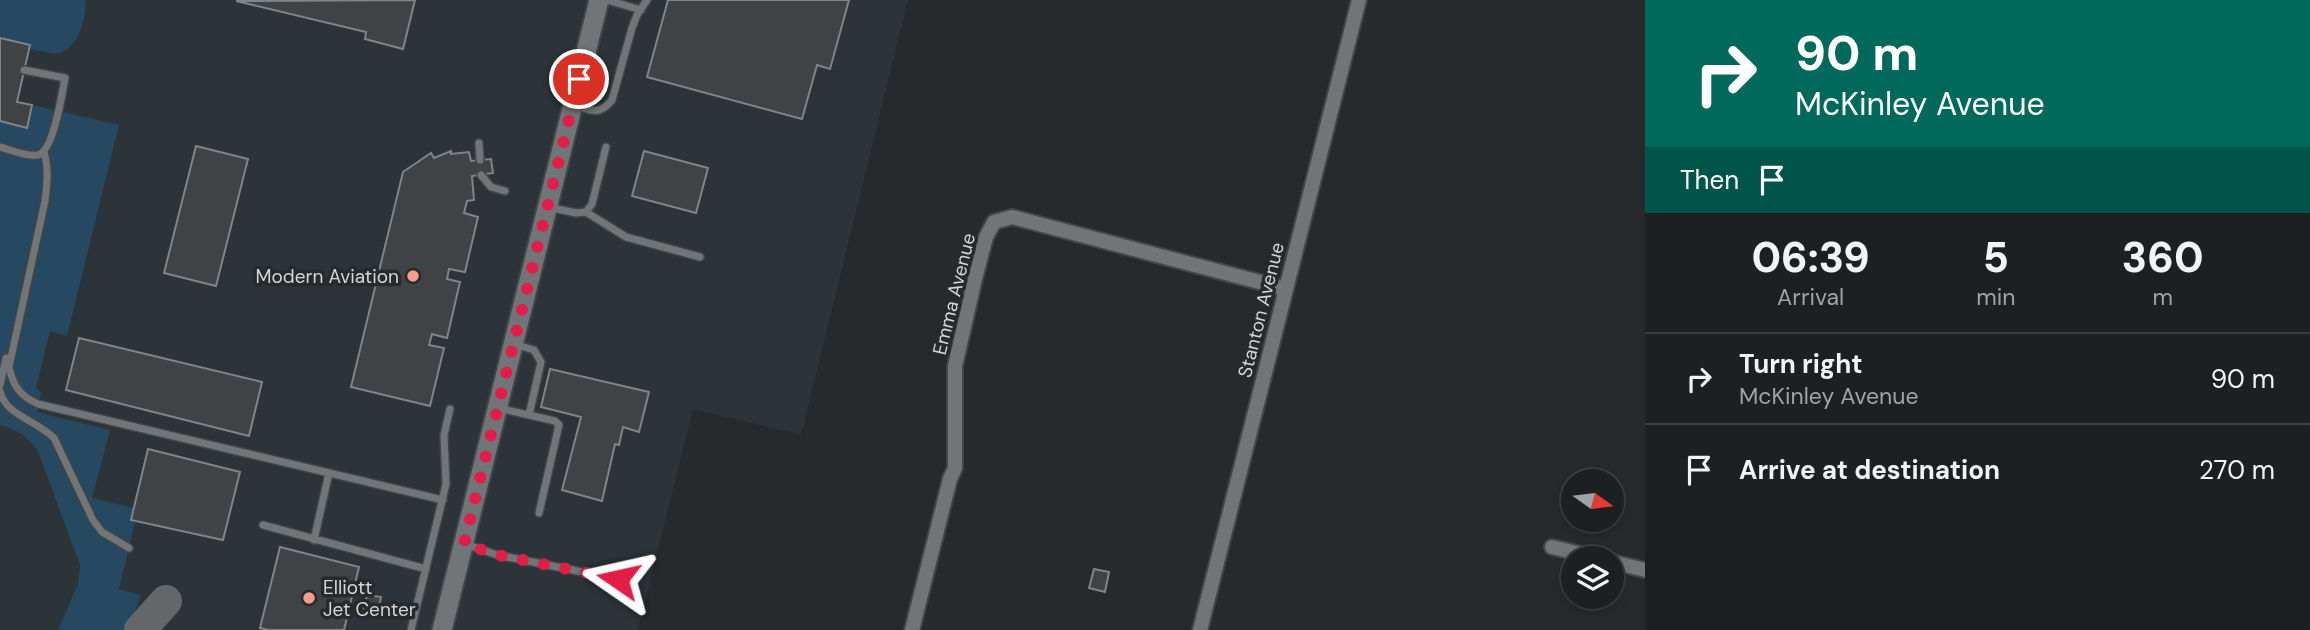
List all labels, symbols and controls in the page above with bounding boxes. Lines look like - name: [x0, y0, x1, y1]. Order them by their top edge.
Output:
- text: 90 m: [1795, 21, 1918, 85]
- icon: right: [1680, 28, 1771, 119]
- pin: [549, 49, 609, 109]
- icon: arrive: [560, 60, 598, 98]
- text: McKinley Avenue: [1795, 83, 2045, 125]
- icon: arrive: [1753, 161, 1791, 199]
- text: Then: [1680, 163, 1739, 197]
- text: 06:39: [1751, 230, 1870, 285]
- text: 5: [1983, 230, 2009, 285]
- text: 360: [2122, 230, 2204, 285]
- street label: Emma Avenue: [927, 231, 981, 357]
- street label: Stanton Avenue: [1232, 240, 1290, 380]
- place label: Modern Aviation: [256, 264, 399, 289]
- marker: Modern Aviation: [405, 268, 421, 284]
- text: Arrival: [1777, 282, 1844, 312]
- text: min: [1976, 282, 2015, 312]
- text: m: [2152, 282, 2173, 312]
- text: Turn right: [1739, 347, 1863, 381]
- icon: right: [1680, 360, 1718, 398]
- text: 90 m: [2211, 362, 2275, 396]
- text: McKinley Avenue: [1739, 381, 1918, 411]
- icon: arrive: [1680, 451, 1718, 489]
- text: Arrive at destination: [1739, 453, 2000, 487]
- text: 270 m: [2199, 453, 2275, 487]
- north arrow: [1561, 469, 1624, 532]
- map controls: [1561, 469, 1624, 609]
- position arrow: [581, 542, 655, 616]
- button: layers: [1561, 546, 1624, 609]
- place label: Elliott Jet Center: [323, 575, 416, 622]
- marker: Elliott Jet Center: [301, 590, 317, 606]

